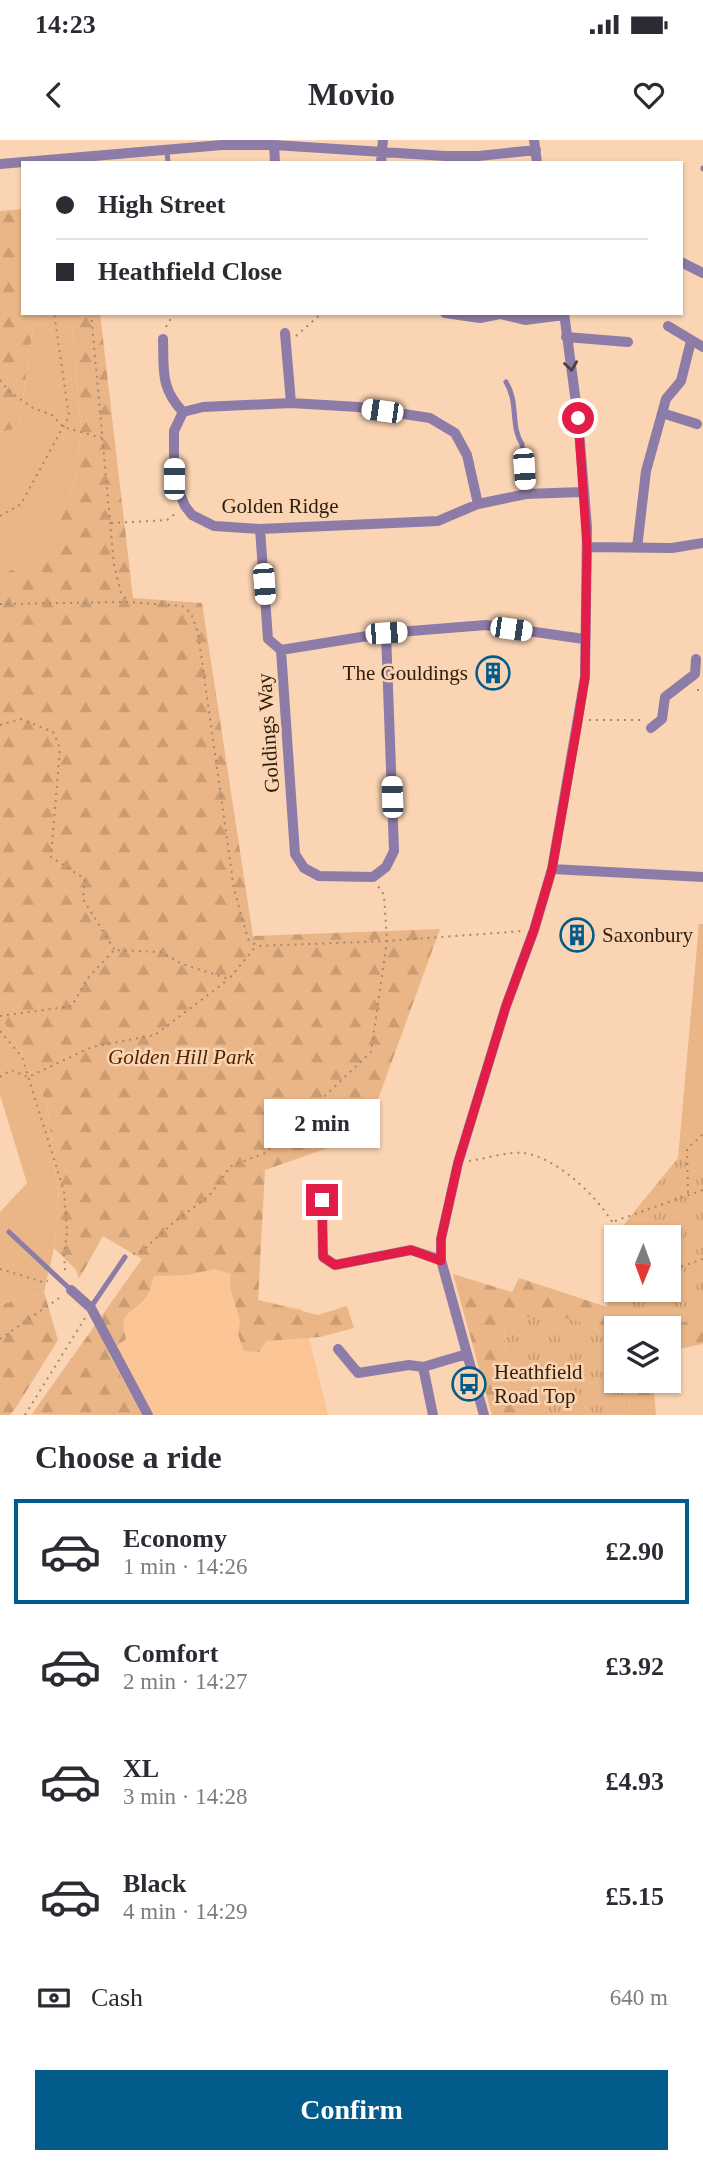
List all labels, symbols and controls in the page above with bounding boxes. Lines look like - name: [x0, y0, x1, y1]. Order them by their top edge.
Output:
- text: 14:23: [35, 10, 96, 39]
- icon: back: [35, 76, 73, 114]
- text: Movio: [308, 76, 395, 112]
- icon: heart: [630, 76, 668, 114]
- text: High Street: [98, 190, 225, 219]
- text: Heathfield Close: [98, 257, 282, 286]
- one-way arrow: [563, 360, 578, 372]
- car: [360, 398, 405, 424]
- route start: [562, 402, 594, 434]
- car: [513, 447, 536, 491]
- car: [164, 458, 185, 500]
- street label: Golden Ridge: [221, 494, 339, 518]
- car: [253, 562, 276, 606]
- car: [489, 616, 534, 642]
- car: [365, 621, 408, 645]
- building icon: The Gouldings: [474, 654, 512, 692]
- place label: The Gouldings: [343, 661, 468, 685]
- street label: Goldings Way: [252, 672, 284, 794]
- car: [381, 776, 404, 818]
- building icon: Saxonbury: [558, 916, 596, 954]
- place label: Saxonbury: [602, 923, 693, 947]
- park label: Golden Hill Park: [108, 1045, 255, 1069]
- callout: 2 min: [264, 1098, 380, 1147]
- text: 2 min: [294, 1111, 350, 1136]
- route end: [306, 1184, 338, 1216]
- north arrow: [604, 1225, 681, 1302]
- map controls: [604, 1225, 681, 1393]
- button: layers: [604, 1316, 681, 1393]
- place label: Heathfield Road Top: [494, 1360, 583, 1408]
- bus stop icon: Heathfield Road Top: [450, 1365, 488, 1403]
- text: Choose a ride: [35, 1439, 222, 1475]
- icon: car: [39, 1520, 102, 1583]
- text: Economy: [123, 1524, 227, 1553]
- text: £2.90: [606, 1537, 664, 1566]
- text: 1 min · 14:26: [123, 1554, 248, 1579]
- icon: car: [39, 1635, 102, 1698]
- text: Comfort: [123, 1639, 218, 1668]
- text: £3.92: [606, 1652, 664, 1681]
- text: 2 min · 14:27: [123, 1669, 248, 1694]
- icon: car: [39, 1750, 102, 1813]
- text: XL: [123, 1754, 159, 1783]
- text: £4.93: [606, 1767, 664, 1796]
- text: 3 min · 14:28: [123, 1784, 248, 1809]
- icon: car: [39, 1865, 102, 1928]
- text: Black: [123, 1869, 187, 1898]
- text: £5.15: [606, 1882, 664, 1911]
- text: 4 min · 14:29: [123, 1899, 248, 1924]
- icon: cash: [35, 1979, 73, 2017]
- text: Cash: [91, 1983, 143, 2012]
- text: 640 m: [610, 1985, 668, 2010]
- button: Confirm: [35, 2070, 668, 2150]

